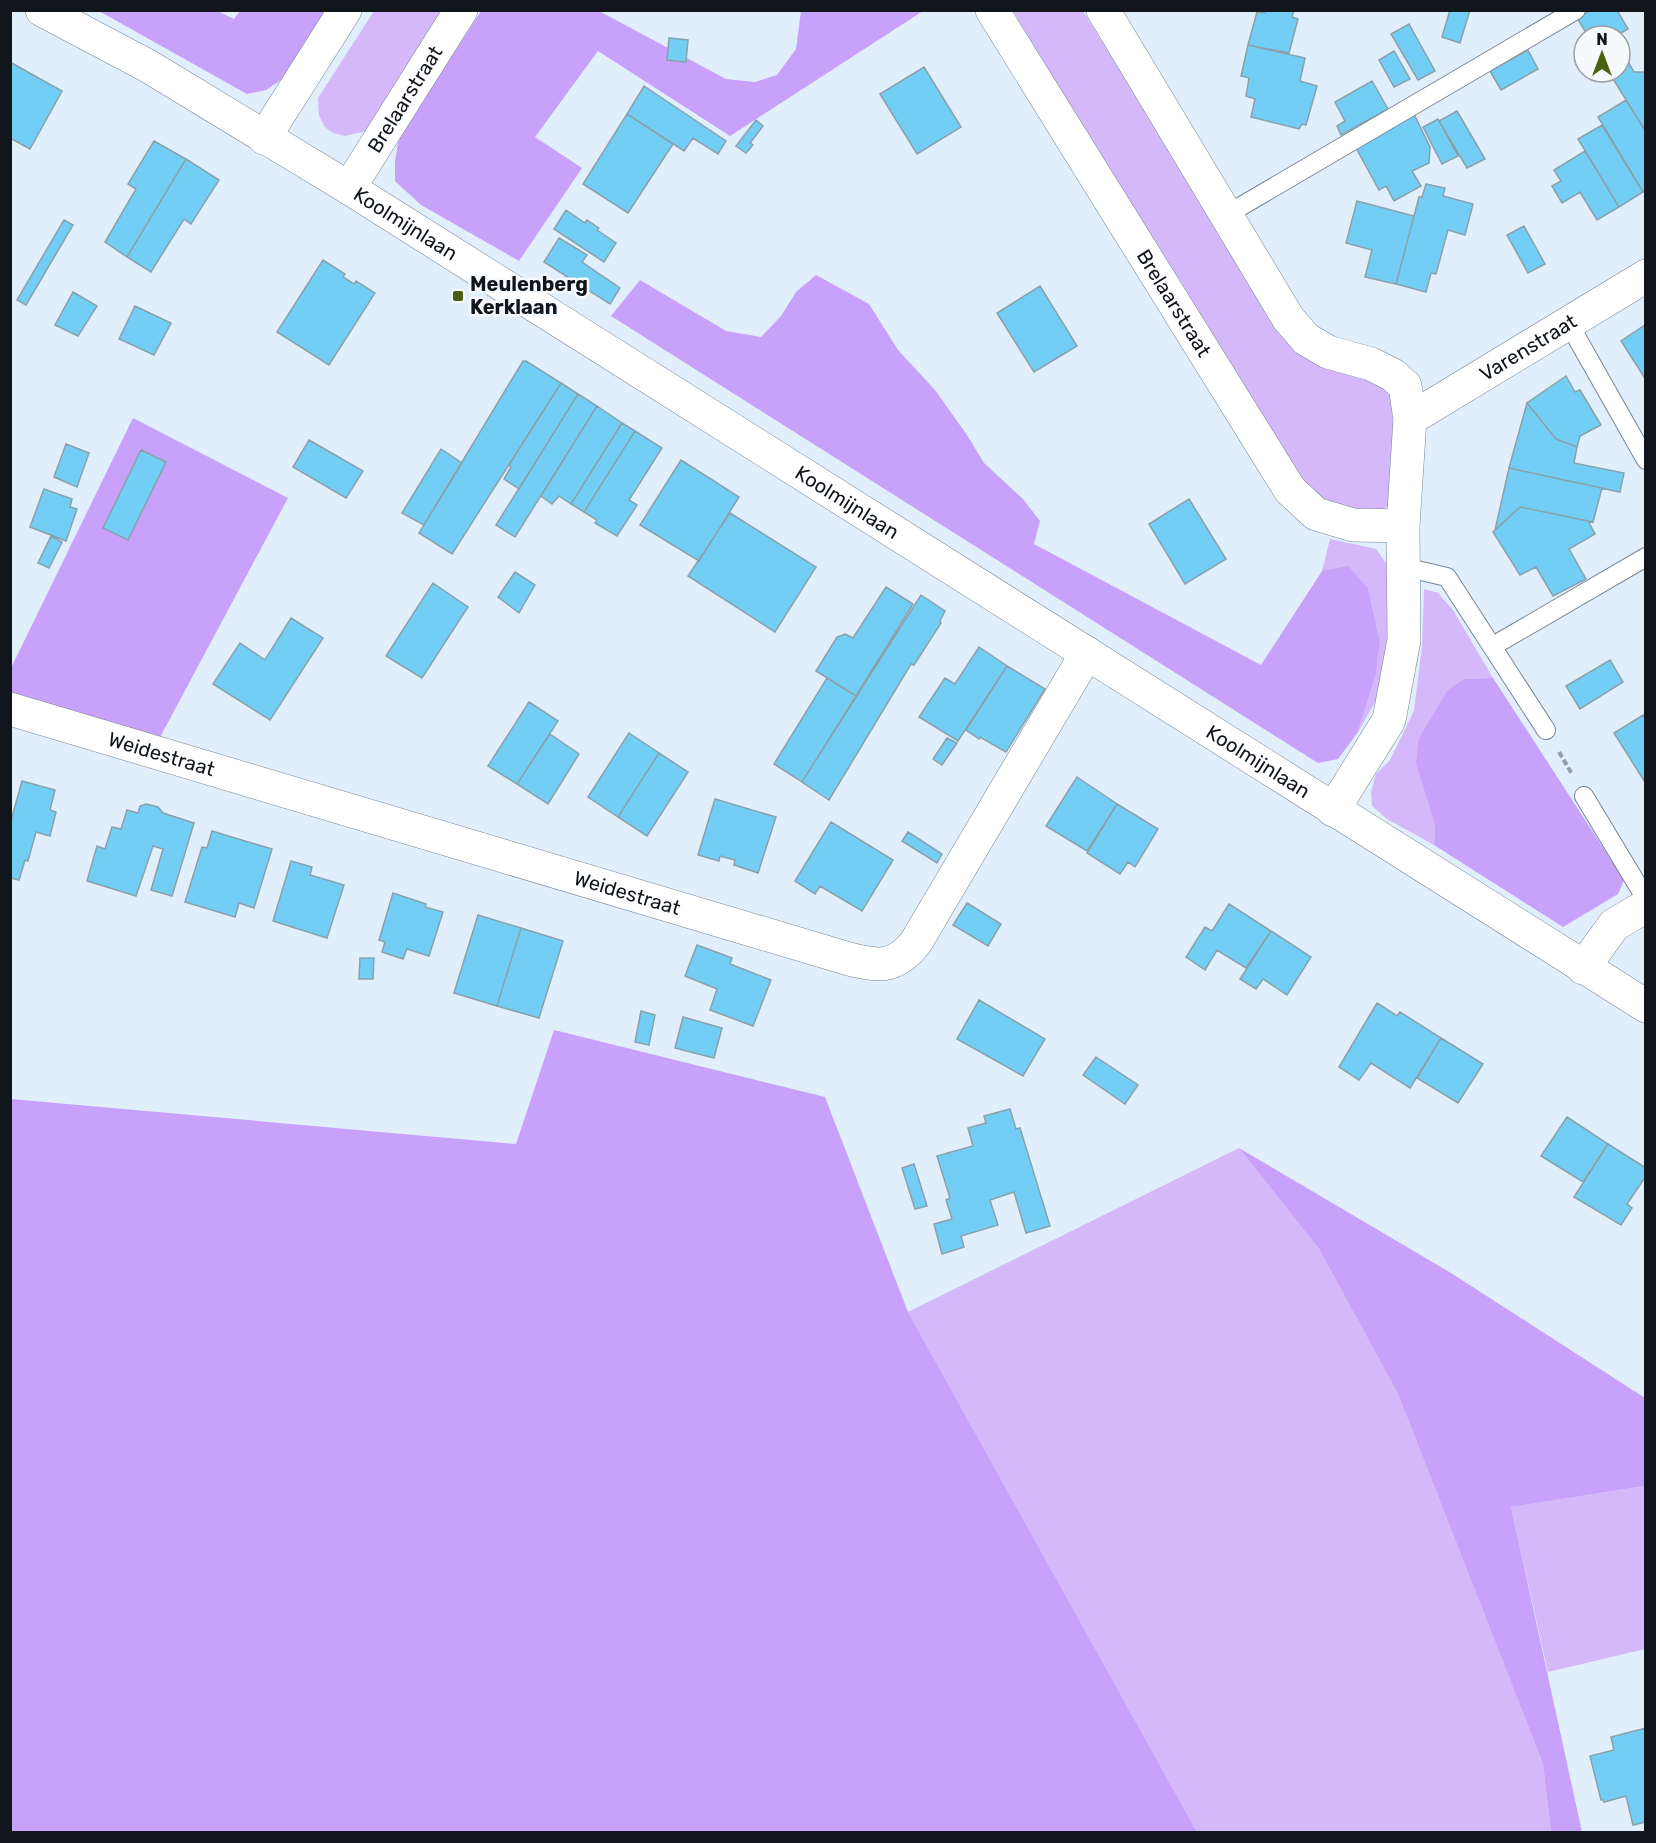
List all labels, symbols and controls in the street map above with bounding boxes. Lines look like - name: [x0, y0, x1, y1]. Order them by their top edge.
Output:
- north arrow: [1572, 24, 1632, 84]
- text: N: [1596, 30, 1608, 49]
- street label: Brelaarstraat: [362, 41, 448, 157]
- street label: Koolmijnlaan: [349, 182, 462, 265]
- street label: Brelaarstraat: [1132, 245, 1216, 361]
- place label: Meulenberg Kerklaan: [470, 272, 588, 319]
- marker: Meulenberg Kerklaan: [451, 289, 465, 303]
- street label: Varenstraat: [1475, 309, 1581, 386]
- street label: Koolmijnlaan: [791, 461, 904, 544]
- street label: Koolmijnlaan: [1202, 720, 1315, 803]
- street label: Weidestraat: [105, 727, 218, 781]
- street label: Weidestraat: [571, 866, 684, 920]

